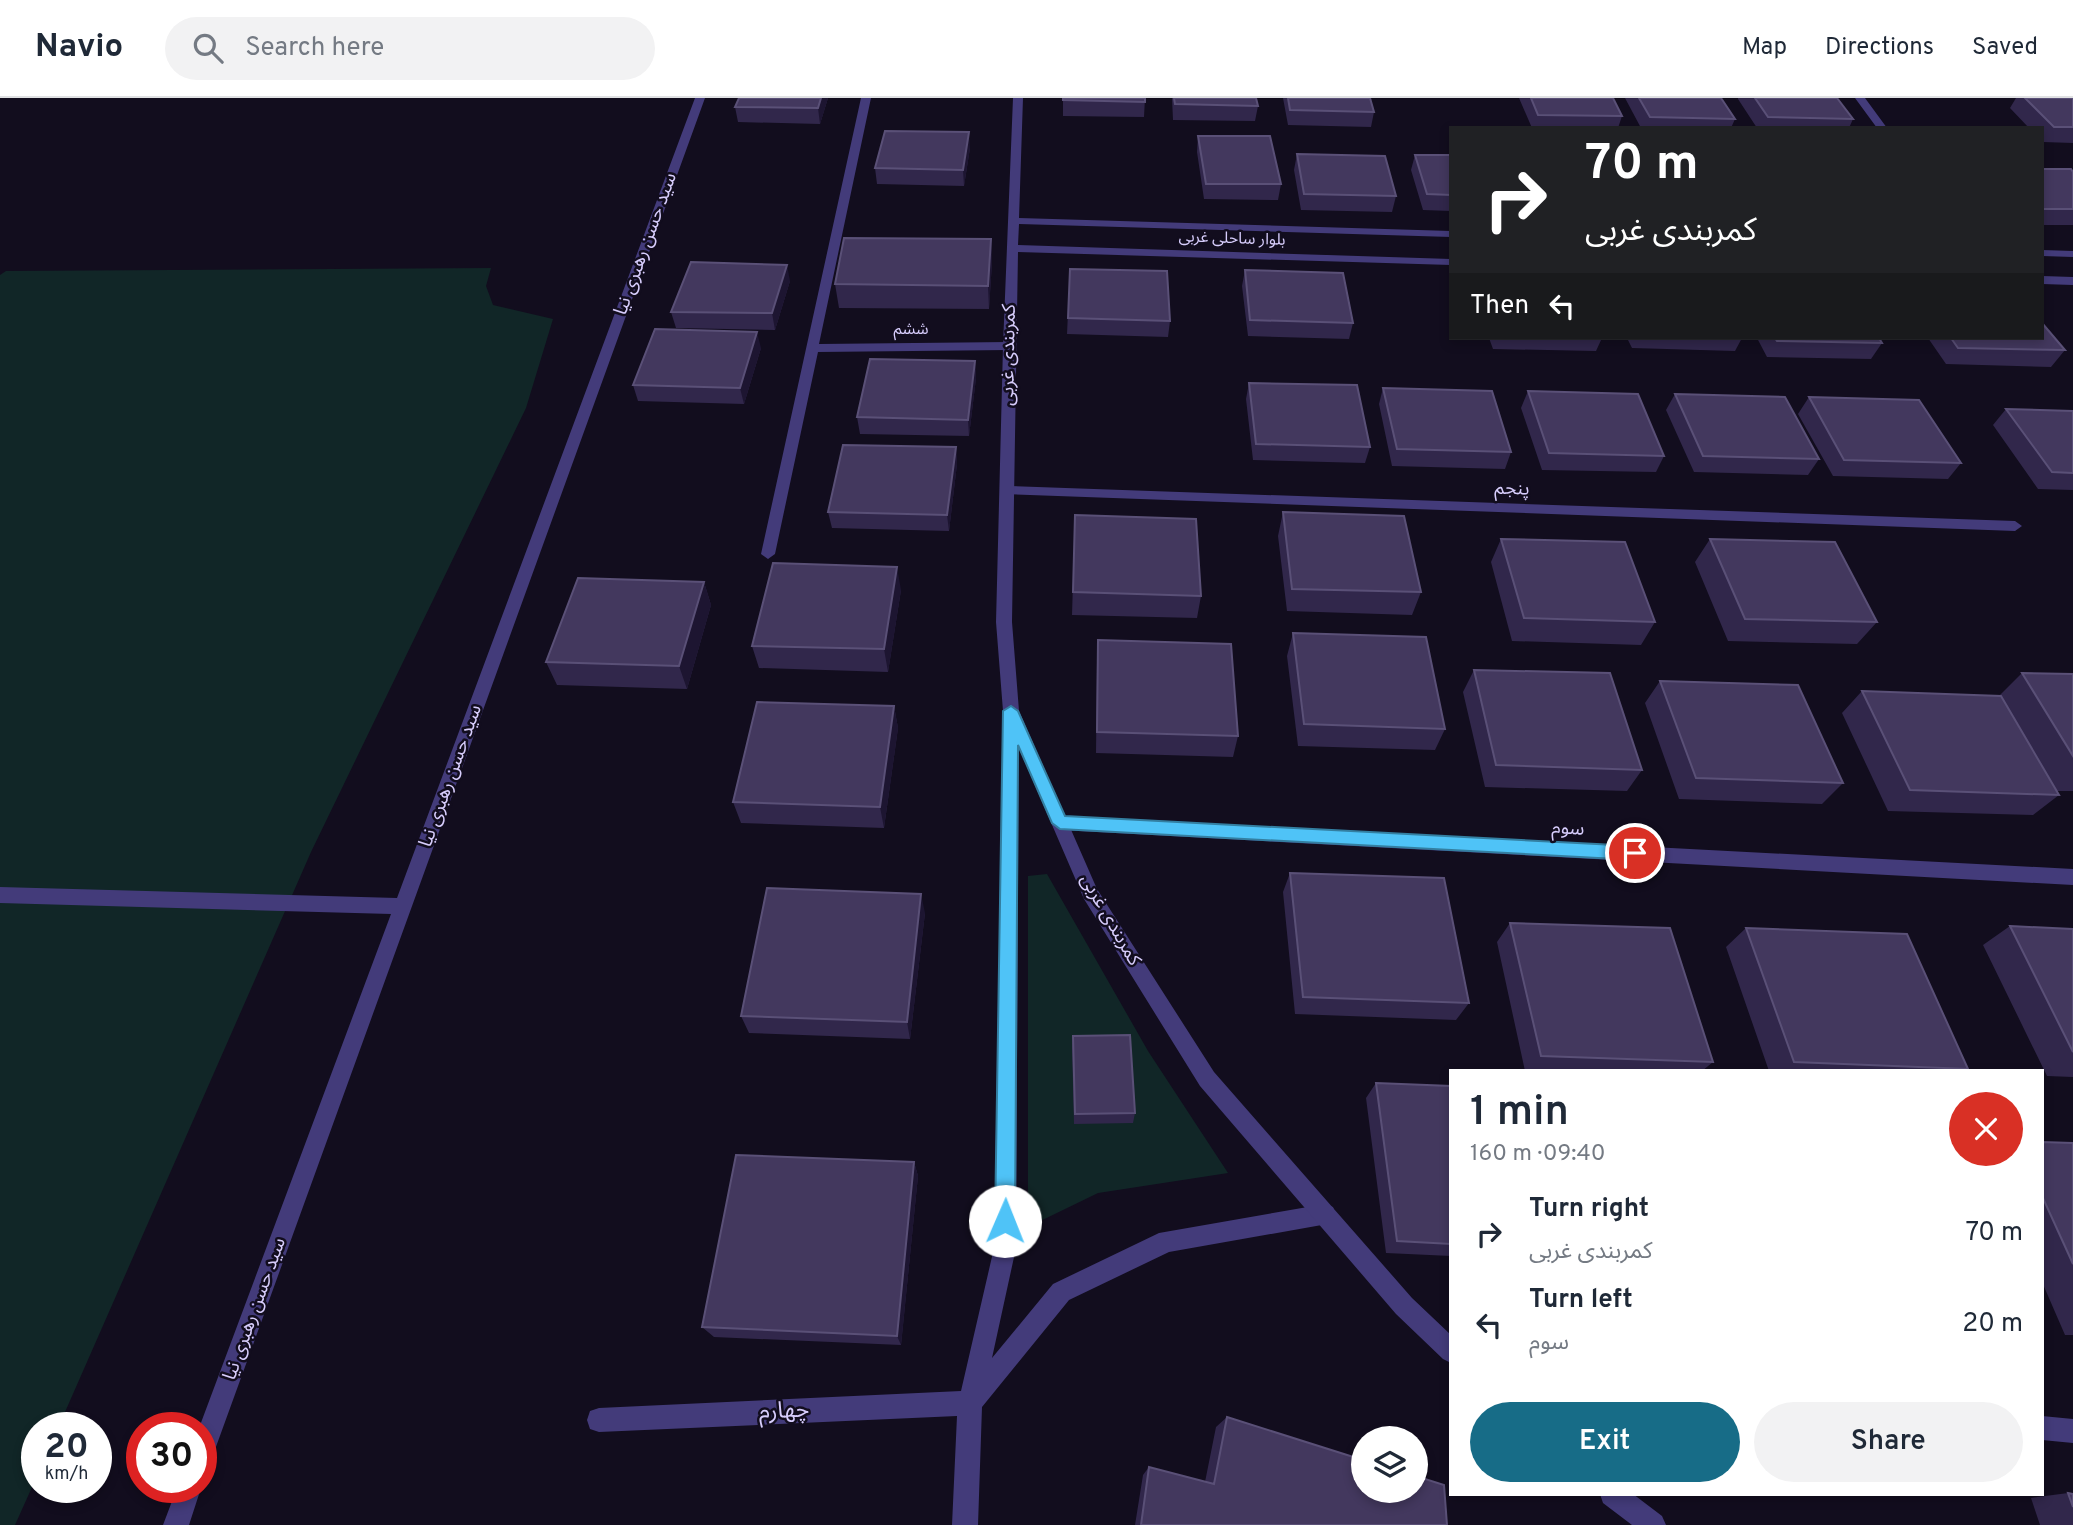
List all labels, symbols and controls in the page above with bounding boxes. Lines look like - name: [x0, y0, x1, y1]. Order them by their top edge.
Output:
- search box: [165, 17, 655, 80]
- text: Navio: [35, 27, 123, 69]
- icon: search: [189, 29, 227, 67]
- text: Search here: [245, 32, 384, 65]
- text: Map: [1742, 33, 1787, 63]
- text: Directions: [1825, 33, 1934, 63]
- text: Saved: [1972, 33, 2038, 63]
- text: 70 m: [1585, 135, 1699, 197]
- icon: right: [1470, 154, 1561, 245]
- street label: سید حسن رهبری نیا: [609, 169, 683, 319]
- text: کمربندی غربی: [1585, 212, 1757, 252]
- street label: بلوار ساحلی غربی: [1178, 227, 1286, 251]
- icon: left: [1543, 287, 1581, 325]
- text: Then: [1470, 290, 1529, 323]
- street label: کمربندی غربی: [996, 303, 1022, 406]
- street label: ششم: [893, 320, 929, 341]
- street label: پنجم: [1494, 476, 1530, 503]
- street label: سید حسن رهبری نیا: [414, 701, 488, 851]
- street label: سوم: [1551, 816, 1585, 843]
- pin: [1605, 823, 1665, 883]
- icon: arrive: [1616, 834, 1654, 872]
- street label: کمربندی غربی: [1074, 870, 1146, 971]
- text: 1 min: [1470, 1087, 1569, 1140]
- button: close: [1949, 1092, 2023, 1166]
- text: 160 m · 09:40: [1470, 1140, 1606, 1169]
- position arrow: [968, 1184, 1042, 1258]
- text: Turn right: [1529, 1193, 1649, 1226]
- icon: right: [1470, 1215, 1508, 1253]
- text: 70 m: [1965, 1217, 2023, 1250]
- street label: سید حسن رهبری نیا: [218, 1234, 292, 1384]
- text: کمربندی غربی: [1529, 1238, 1653, 1267]
- text: Turn left: [1529, 1284, 1633, 1317]
- icon: left: [1470, 1306, 1508, 1344]
- text: 20 m: [1962, 1308, 2023, 1341]
- text: سوم: [1529, 1329, 1569, 1358]
- street label: چهارم: [758, 1396, 810, 1429]
- button: Exit: [1470, 1402, 1740, 1482]
- button: Share: [1754, 1402, 2023, 1482]
- speed limit sign: 30: [126, 1412, 217, 1503]
- text: 20: [44, 1426, 89, 1470]
- map controls: [1351, 1426, 1428, 1503]
- button: layers: [1351, 1426, 1428, 1503]
- text: km/h: [45, 1463, 88, 1486]

